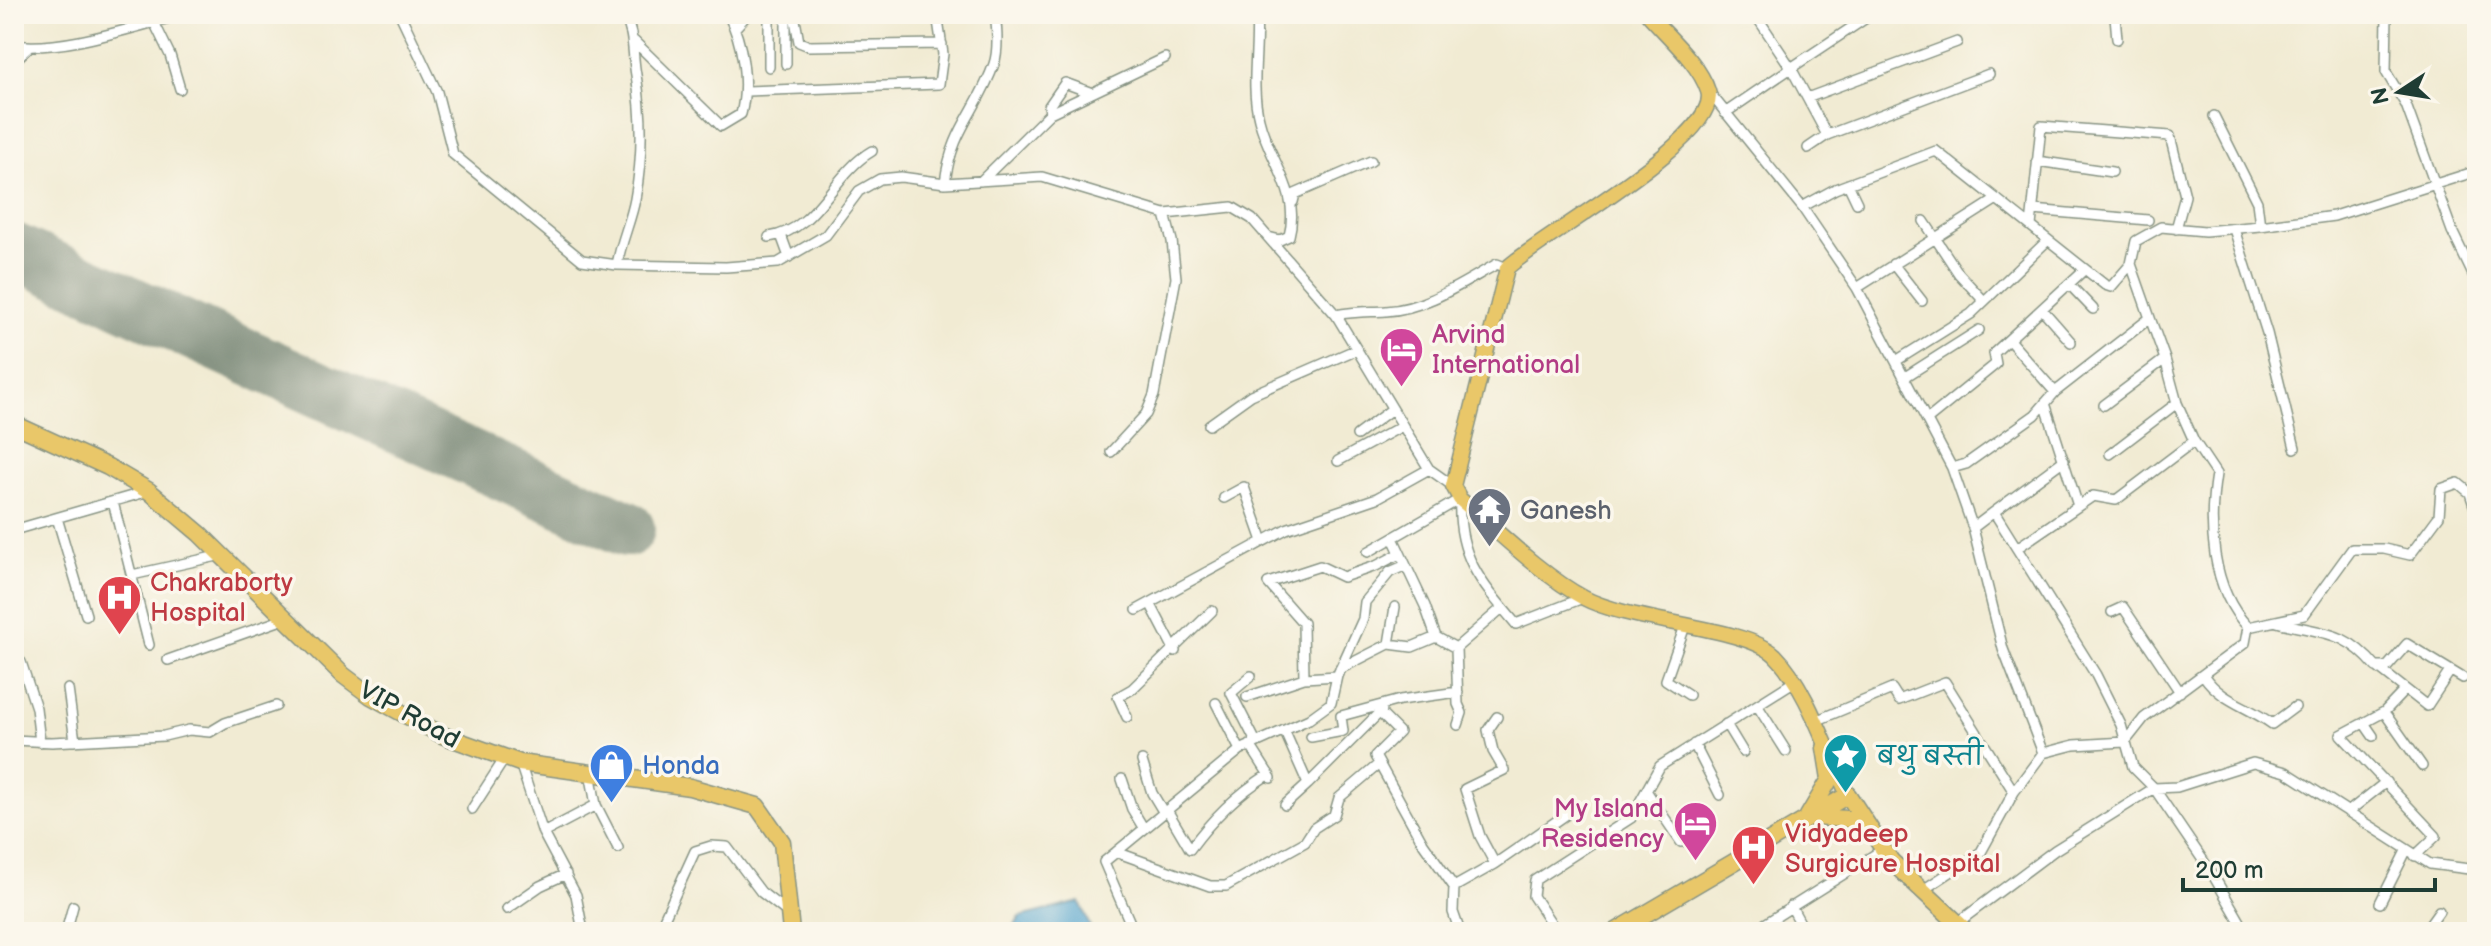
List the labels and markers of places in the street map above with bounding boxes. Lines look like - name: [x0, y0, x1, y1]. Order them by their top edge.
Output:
- place label: Arvind International: [1432, 320, 1580, 381]
- hotel icon: Arvind International: [1377, 325, 1425, 388]
- temple icon: Ganesh: [1465, 486, 1513, 549]
- place label: Ganesh: [1520, 496, 1612, 527]
- place label: Chakraborty Hospital: [150, 568, 293, 629]
- hospital icon: Chakraborty Hospital: [95, 573, 143, 636]
- place icon: बथु बस्ती: [1822, 732, 1870, 795]
- place label: बथु बस्ती: [1875, 736, 1985, 775]
- shop icon: Honda: [587, 741, 635, 804]
- place label: Honda: [642, 751, 720, 782]
- place label: My Island Residency: [1541, 794, 1664, 855]
- hotel icon: My Island Residency: [1671, 799, 1719, 862]
- place label: Vidyadeep Surgicure Hospital: [1785, 819, 2000, 880]
- hospital icon: Vidyadeep Surgicure Hospital: [1730, 824, 1778, 887]

